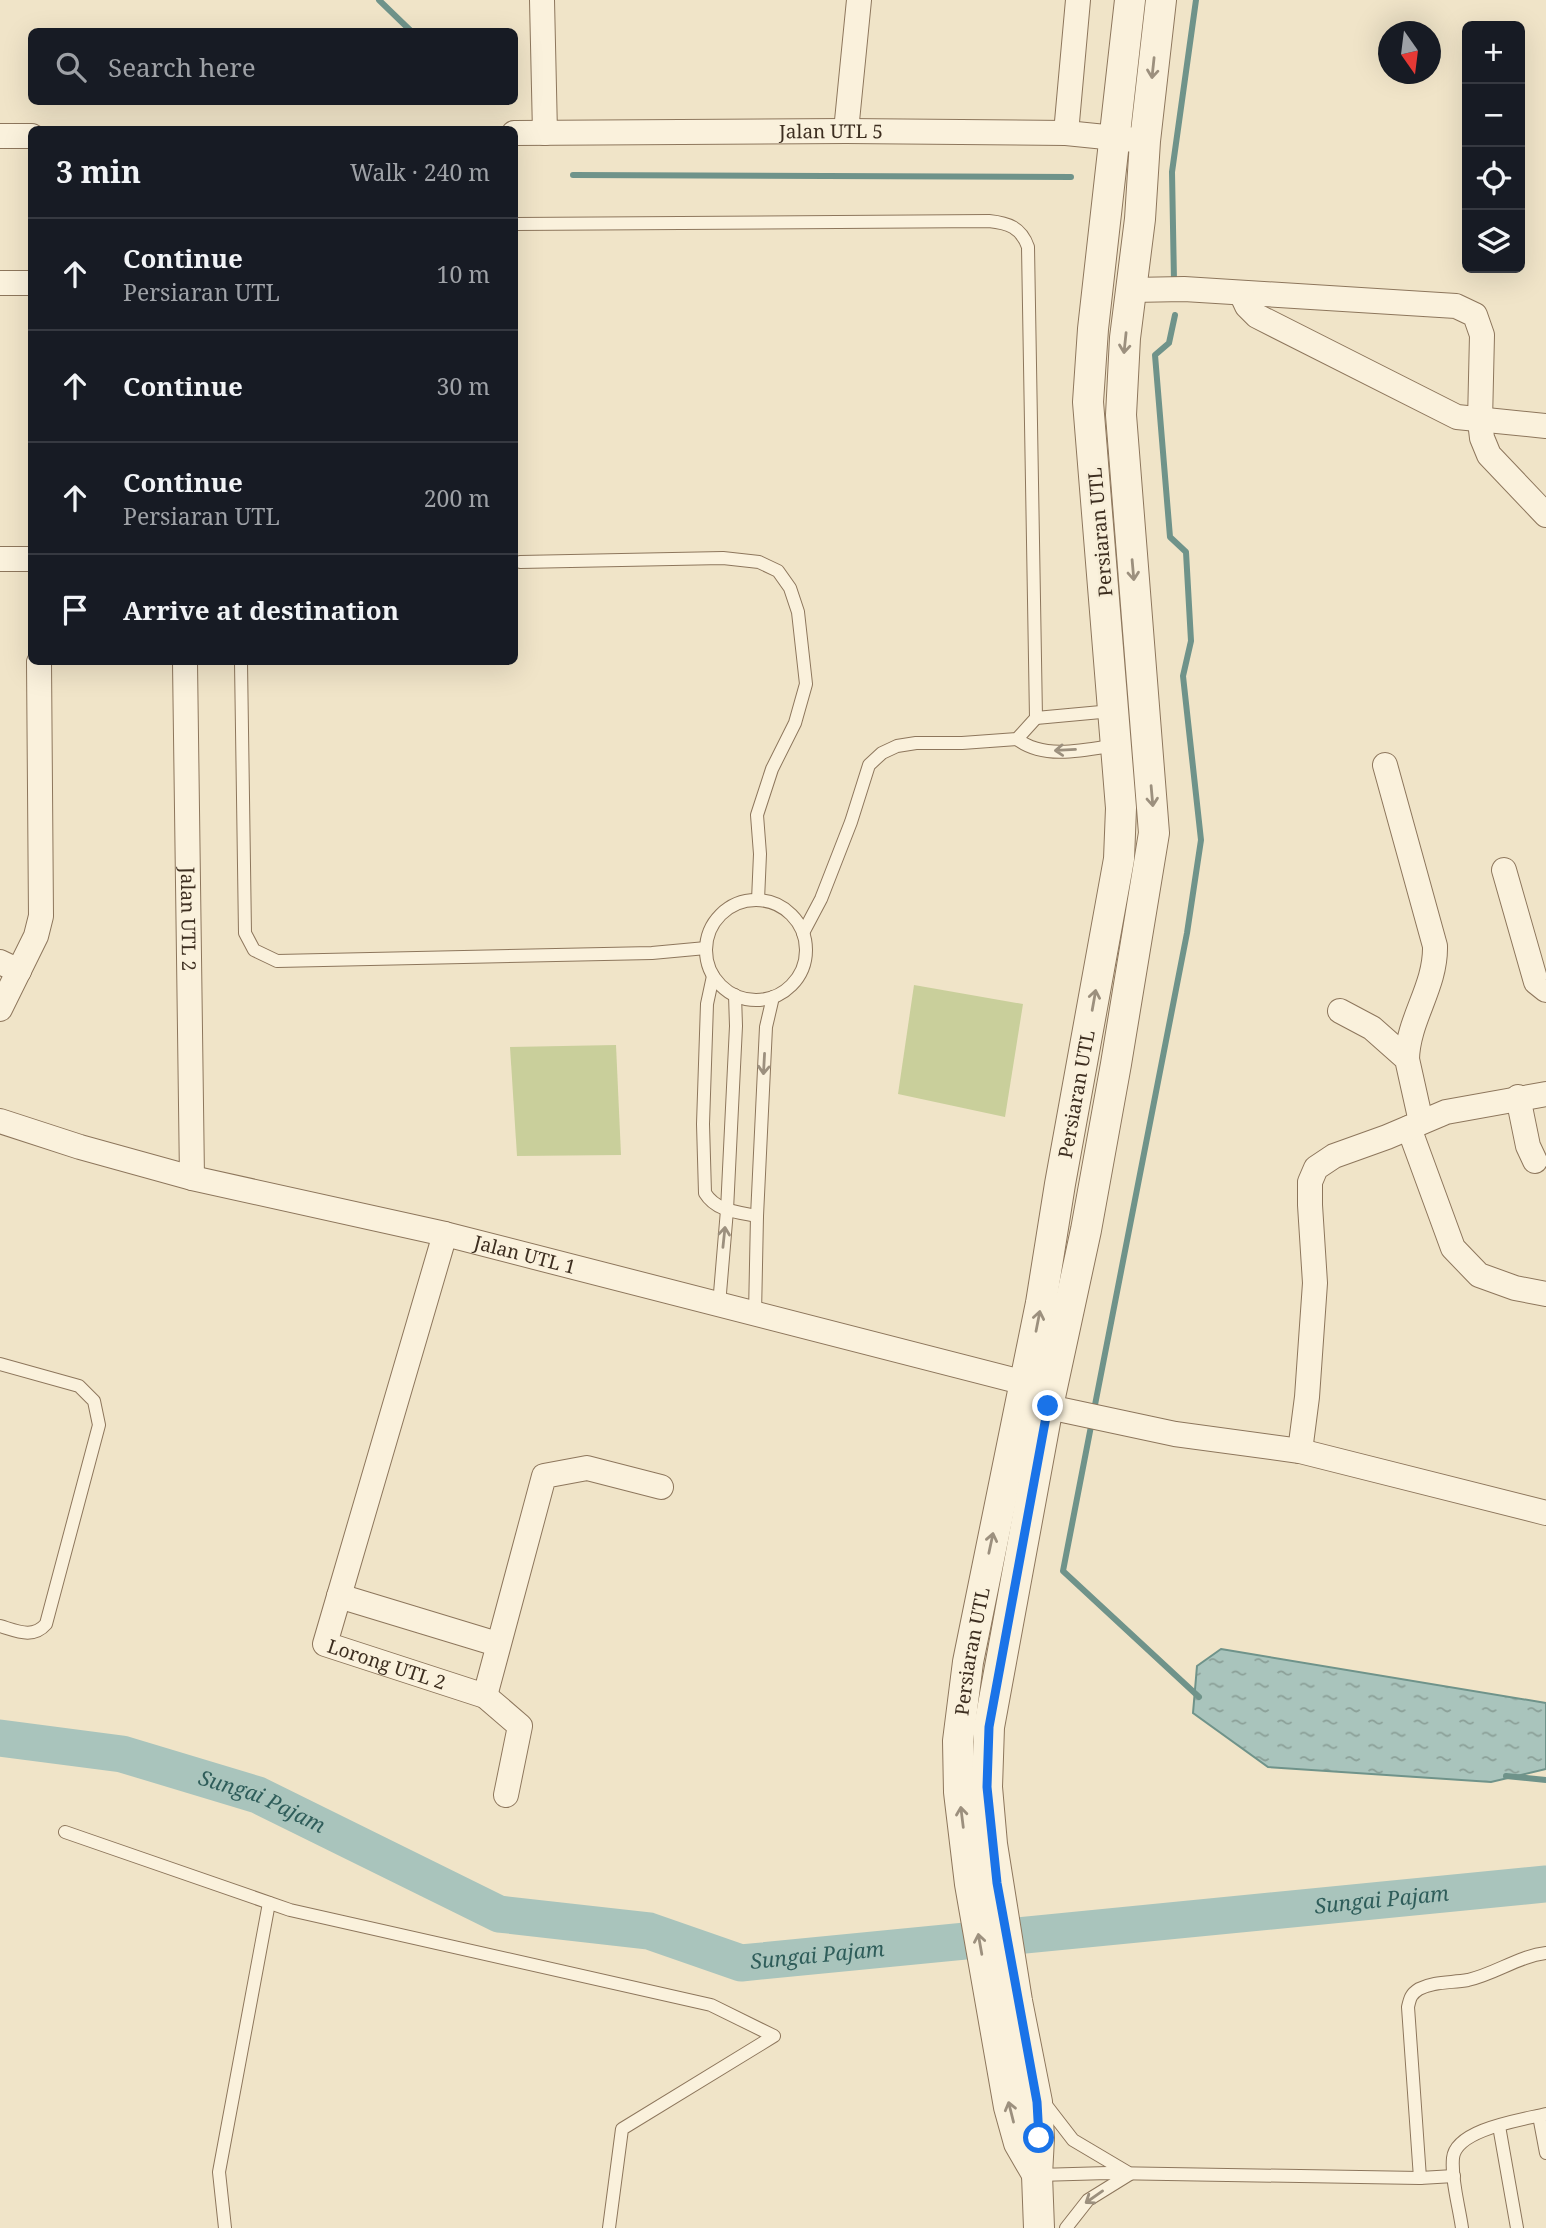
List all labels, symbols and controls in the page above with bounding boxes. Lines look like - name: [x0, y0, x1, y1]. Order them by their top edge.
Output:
- north arrow: [1378, 21, 1441, 84]
- map controls: [1462, 21, 1525, 273]
- button: +: [1462, 21, 1525, 84]
- search box: [28, 28, 518, 105]
- icon: search: [52, 48, 90, 86]
- text: Search here: [108, 49, 256, 85]
- one-way arrow: [1147, 56, 1160, 79]
- button: −: [1462, 84, 1525, 147]
- street label: Jalan UTL 5: [778, 118, 883, 144]
- button: locate: [1462, 147, 1525, 210]
- text: 3 min: [56, 151, 141, 192]
- text: Walk · 240 m: [350, 156, 490, 188]
- button: layers: [1462, 210, 1525, 273]
- text: Continue: [123, 240, 243, 276]
- icon: ahead: [56, 255, 94, 293]
- text: 10 m: [437, 258, 490, 290]
- text: Persiaran UTL: [123, 276, 280, 308]
- one-way arrow: [1118, 331, 1131, 354]
- icon: ahead: [56, 367, 94, 405]
- text: Continue: [123, 368, 243, 404]
- text: 30 m: [437, 370, 490, 402]
- text: Continue: [123, 464, 243, 500]
- street label: Persiaran UTL: [1081, 466, 1119, 598]
- icon: ahead: [56, 479, 94, 517]
- text: 200 m: [424, 482, 490, 514]
- text: Persiaran UTL: [123, 500, 280, 532]
- one-way arrow: [1127, 558, 1140, 580]
- icon: arrive: [56, 591, 94, 629]
- text: Arrive at destination: [123, 592, 399, 628]
- one-way arrow: [1054, 744, 1077, 757]
- one-way arrow: [1146, 785, 1159, 807]
- street label: Jalan UTL 2: [175, 866, 202, 971]
- one-way arrow: [1088, 989, 1101, 1012]
- street label: Persiaran UTL: [1052, 1028, 1101, 1160]
- one-way arrow: [758, 1052, 771, 1075]
- one-way arrow: [718, 1226, 731, 1249]
- street label: Jalan UTL 1: [470, 1229, 579, 1280]
- one-way arrow: [1031, 1310, 1045, 1333]
- route end: [1032, 1390, 1063, 1421]
- one-way arrow: [984, 1532, 998, 1555]
- street label: Persiaran UTL: [948, 1585, 996, 1717]
- street label: Lorong UTL 2: [324, 1633, 449, 1695]
- water label: Sungai Pajam: [195, 1763, 330, 1839]
- one-way arrow: [955, 1806, 968, 1829]
- water label: Sungai Pajam: [1313, 1879, 1450, 1920]
- one-way arrow: [973, 1933, 987, 1956]
- water label: Sungai Pajam: [749, 1934, 886, 1975]
- one-way arrow: [1004, 2101, 1017, 2124]
- route start: [1023, 2122, 1054, 2153]
- one-way arrow: [1085, 2190, 1104, 2204]

